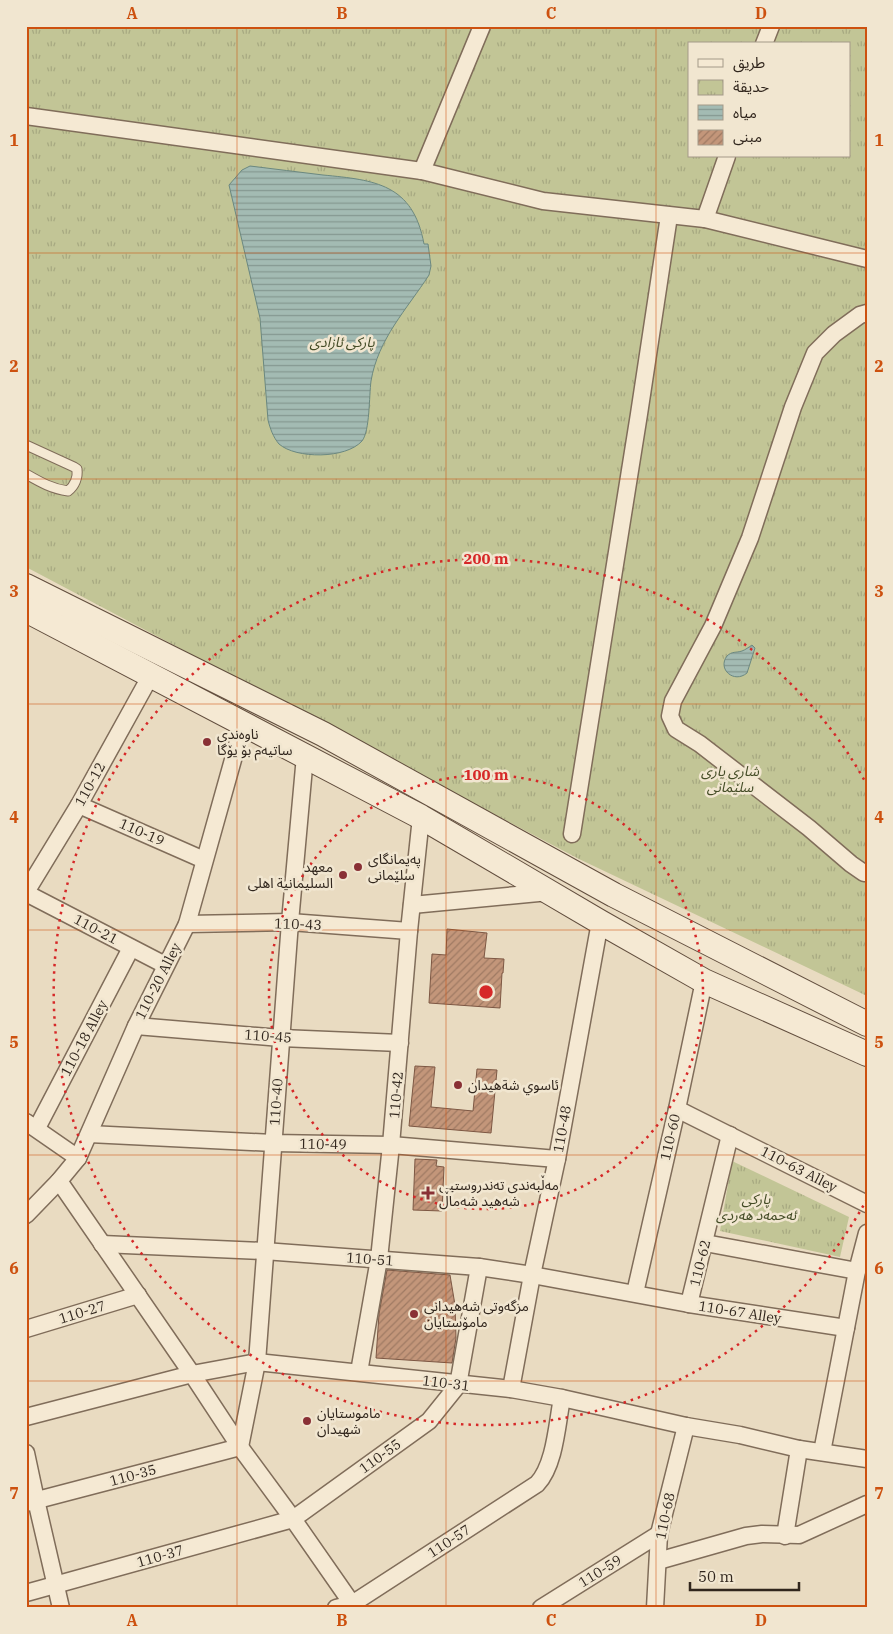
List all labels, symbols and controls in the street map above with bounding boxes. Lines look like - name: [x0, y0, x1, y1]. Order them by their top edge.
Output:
- text: A: [126, 3, 138, 23]
- text: B: [336, 3, 348, 23]
- text: C: [546, 3, 556, 23]
- text: D: [755, 3, 767, 23]
- legend: [688, 42, 850, 158]
- text: طريق: [733, 53, 765, 73]
- text: حديقة: [733, 77, 769, 96]
- text: مياه: [733, 103, 757, 122]
- text: مبنى: [733, 127, 762, 146]
- text: 1: [9, 130, 19, 150]
- text: 1: [874, 130, 884, 150]
- park label: پارکی ئازادی: [309, 333, 375, 352]
- text: 2: [9, 356, 19, 376]
- text: 2: [874, 356, 884, 376]
- text: 200 m: [463, 549, 509, 568]
- text: 3: [9, 581, 19, 601]
- text: 3: [874, 581, 884, 601]
- place label: ناوەندی ساتیەم بۆ یۆگا: [217, 725, 293, 761]
- marker: ناوەندی ساتیەم بۆ یۆگا: [201, 736, 213, 748]
- street label: 110-12: [71, 759, 109, 809]
- park label: شاری یاری سلێمانی: [701, 762, 760, 796]
- text: 100 m: [463, 765, 509, 784]
- text: 4: [9, 807, 19, 827]
- text: 4: [874, 807, 884, 827]
- street label: 110-19: [117, 814, 167, 850]
- place label: پەیمانگای سلێمانی: [368, 850, 421, 884]
- place label: معهد السلیمانیة اهلى: [248, 858, 333, 892]
- marker: پەیمانگای سلێمانی: [352, 861, 364, 873]
- marker: معهد السلیمانیة اهلى: [337, 869, 349, 881]
- street label: 110-21: [71, 910, 121, 948]
- street label: 110-43: [274, 914, 322, 934]
- street label: 110-20 Alley: [131, 939, 185, 1022]
- centre of rings: [477, 983, 495, 1001]
- street label: 110-18 Alley: [56, 996, 112, 1079]
- street label: 110-45: [244, 1025, 292, 1047]
- text: 5: [9, 1032, 19, 1052]
- text: 5: [874, 1032, 884, 1052]
- street label: 110-42: [385, 1071, 407, 1119]
- place label: ئاسوي شةهيدان: [468, 1076, 559, 1096]
- street label: 110-40: [265, 1078, 287, 1126]
- marker: ئاسوي شةهيدان: [452, 1079, 464, 1091]
- street label: 110-48: [549, 1104, 575, 1154]
- street label: 110-60: [656, 1112, 684, 1162]
- street label: 110-49: [299, 1135, 347, 1153]
- street label: 110-63 Alley: [758, 1142, 841, 1196]
- place label: مەڵبەندی تەندروستیی شەهید شەماڵ: [439, 1175, 559, 1210]
- marker: مەڵبەندی تەندروستیی شەهید شەماڵ: [421, 1186, 435, 1200]
- park label: پارکی ئەحمەد هەردی: [716, 1190, 798, 1224]
- street label: 110-62: [686, 1238, 714, 1288]
- street label: 110-51: [346, 1248, 394, 1270]
- text: 6: [9, 1258, 19, 1278]
- text: 6: [874, 1258, 884, 1278]
- street label: 110-27: [57, 1296, 107, 1328]
- place label: مزگەوتی شەهیدانی مامۆستایان: [424, 1297, 529, 1331]
- street label: 110-67 Alley: [697, 1297, 783, 1328]
- marker: مزگەوتی شەهیدانی مامۆستایان: [408, 1308, 420, 1320]
- street label: 110-31: [421, 1371, 471, 1395]
- place label: ماموستايان شهيدان: [317, 1404, 381, 1438]
- marker: ماموستايان شهيدان: [301, 1415, 313, 1427]
- street label: 110-55: [355, 1435, 405, 1477]
- street label: 110-35: [108, 1460, 158, 1490]
- text: 7: [9, 1483, 19, 1503]
- text: 7: [874, 1483, 884, 1503]
- street label: 110-68: [651, 1491, 679, 1541]
- street label: 110-57: [424, 1521, 474, 1561]
- street label: 110-37: [135, 1541, 185, 1571]
- street label: 110-59: [575, 1551, 625, 1591]
- scale bar: [690, 1559, 799, 1591]
- text: 50 m: [698, 1567, 734, 1586]
- text: A: [126, 1610, 138, 1630]
- text: B: [336, 1610, 348, 1630]
- text: C: [546, 1610, 556, 1630]
- text: D: [755, 1610, 767, 1630]

